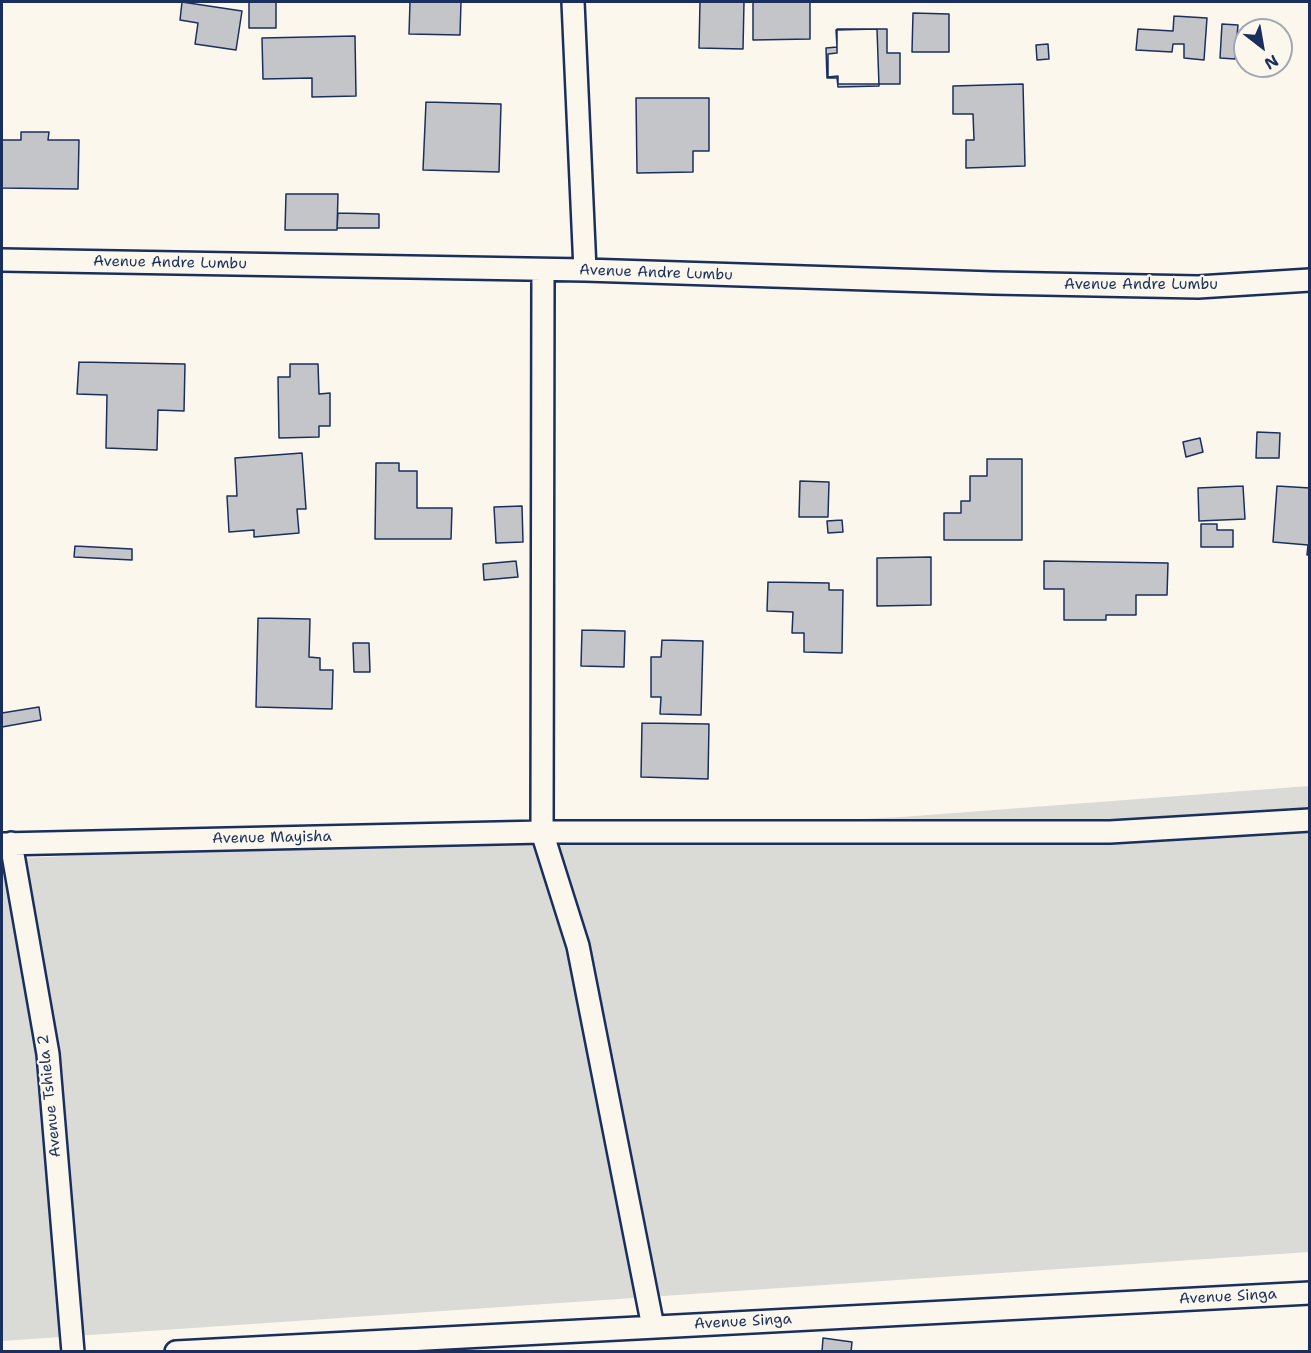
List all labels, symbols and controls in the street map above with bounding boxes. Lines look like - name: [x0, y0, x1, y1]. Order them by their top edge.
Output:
- north arrow: [1233, 18, 1293, 78]
- text: N: [1261, 50, 1282, 74]
- street label: Avenue Andre Lumbu: [93, 253, 247, 273]
- street label: Avenue Andre Lumbu: [579, 261, 733, 285]
- street label: Avenue Andre Lumbu: [1064, 276, 1218, 294]
- street label: Avenue Mayisha: [212, 828, 332, 848]
- street label: Avenue Tshiela 2: [35, 1034, 65, 1158]
- street label: Avenue Singa: [1179, 1285, 1277, 1309]
- street label: Avenue Singa: [694, 1310, 792, 1334]

